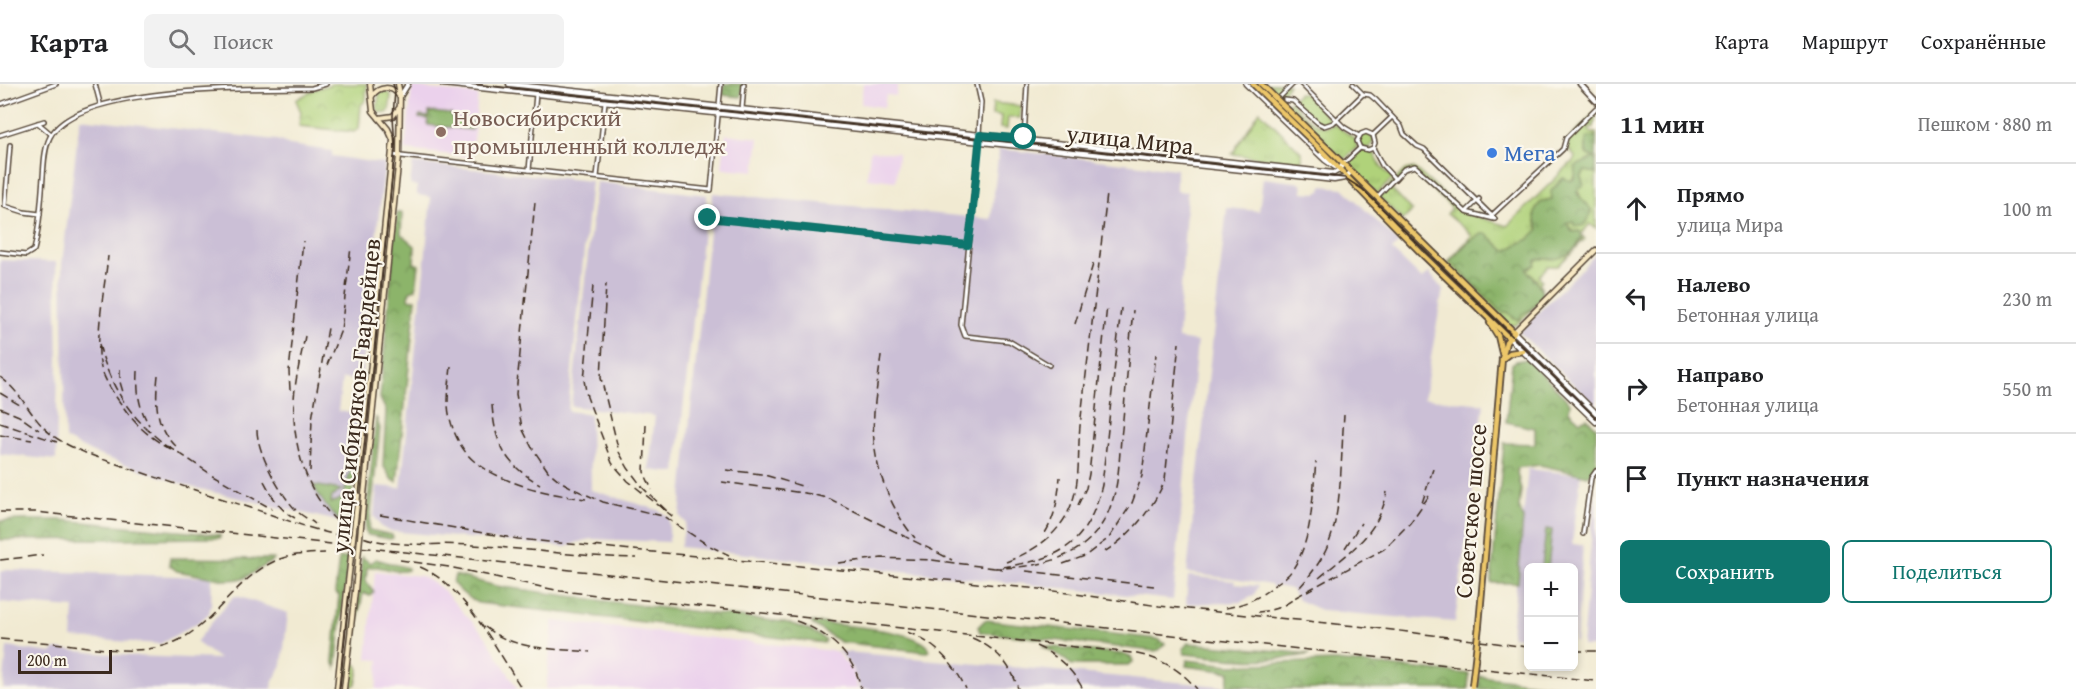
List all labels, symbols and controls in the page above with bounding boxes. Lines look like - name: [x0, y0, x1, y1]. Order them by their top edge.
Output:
- search box: [144, 14, 564, 68]
- text: Карта: [30, 21, 108, 62]
- icon: search: [165, 25, 198, 58]
- text: Поиск: [213, 25, 273, 57]
- text: Карта: [1715, 26, 1769, 57]
- text: Маршрут: [1802, 26, 1888, 57]
- text: Сохранённые: [1921, 26, 2046, 57]
- place label: Новосибирский промышленный колледж: [453, 100, 726, 163]
- text: 11 мин: [1620, 104, 1705, 143]
- text: Пешком · 880 m: [1918, 109, 2052, 138]
- street label: улица Мира: [1064, 115, 1196, 164]
- route start: [1010, 123, 1036, 149]
- marker: Новосибирский промышленный колледж: [434, 125, 448, 139]
- place label: Мега: [1504, 135, 1556, 170]
- marker: Мега: [1485, 146, 1499, 160]
- text: Прямо: [1677, 178, 1744, 210]
- icon: ahead: [1620, 192, 1653, 225]
- text: 100 m: [2002, 194, 2052, 223]
- route end: [694, 204, 720, 230]
- text: улица Мира: [1677, 210, 1783, 239]
- street label: улица Сибиряков-Гвардейцев: [321, 237, 389, 556]
- text: Налево: [1677, 268, 1750, 300]
- icon: left: [1620, 282, 1653, 315]
- text: 230 m: [2002, 284, 2052, 313]
- text: Бетонная улица: [1677, 300, 1819, 329]
- text: Направо: [1677, 358, 1764, 390]
- icon: right: [1620, 372, 1653, 405]
- text: 550 m: [2002, 374, 2052, 403]
- text: Бетонная улица: [1677, 390, 1819, 419]
- street label: Советское шоссе: [1445, 422, 1496, 600]
- icon: arrive: [1620, 462, 1653, 495]
- text: Пункт назначения: [1677, 462, 1869, 494]
- button: Сохранить: [1620, 540, 1830, 603]
- button: Поделиться: [1842, 540, 2052, 603]
- map controls: [1524, 563, 1578, 671]
- button: +: [1524, 563, 1578, 617]
- button: −: [1524, 617, 1578, 671]
- scale bar: [18, 647, 112, 674]
- text: 200 m: [27, 648, 67, 672]

